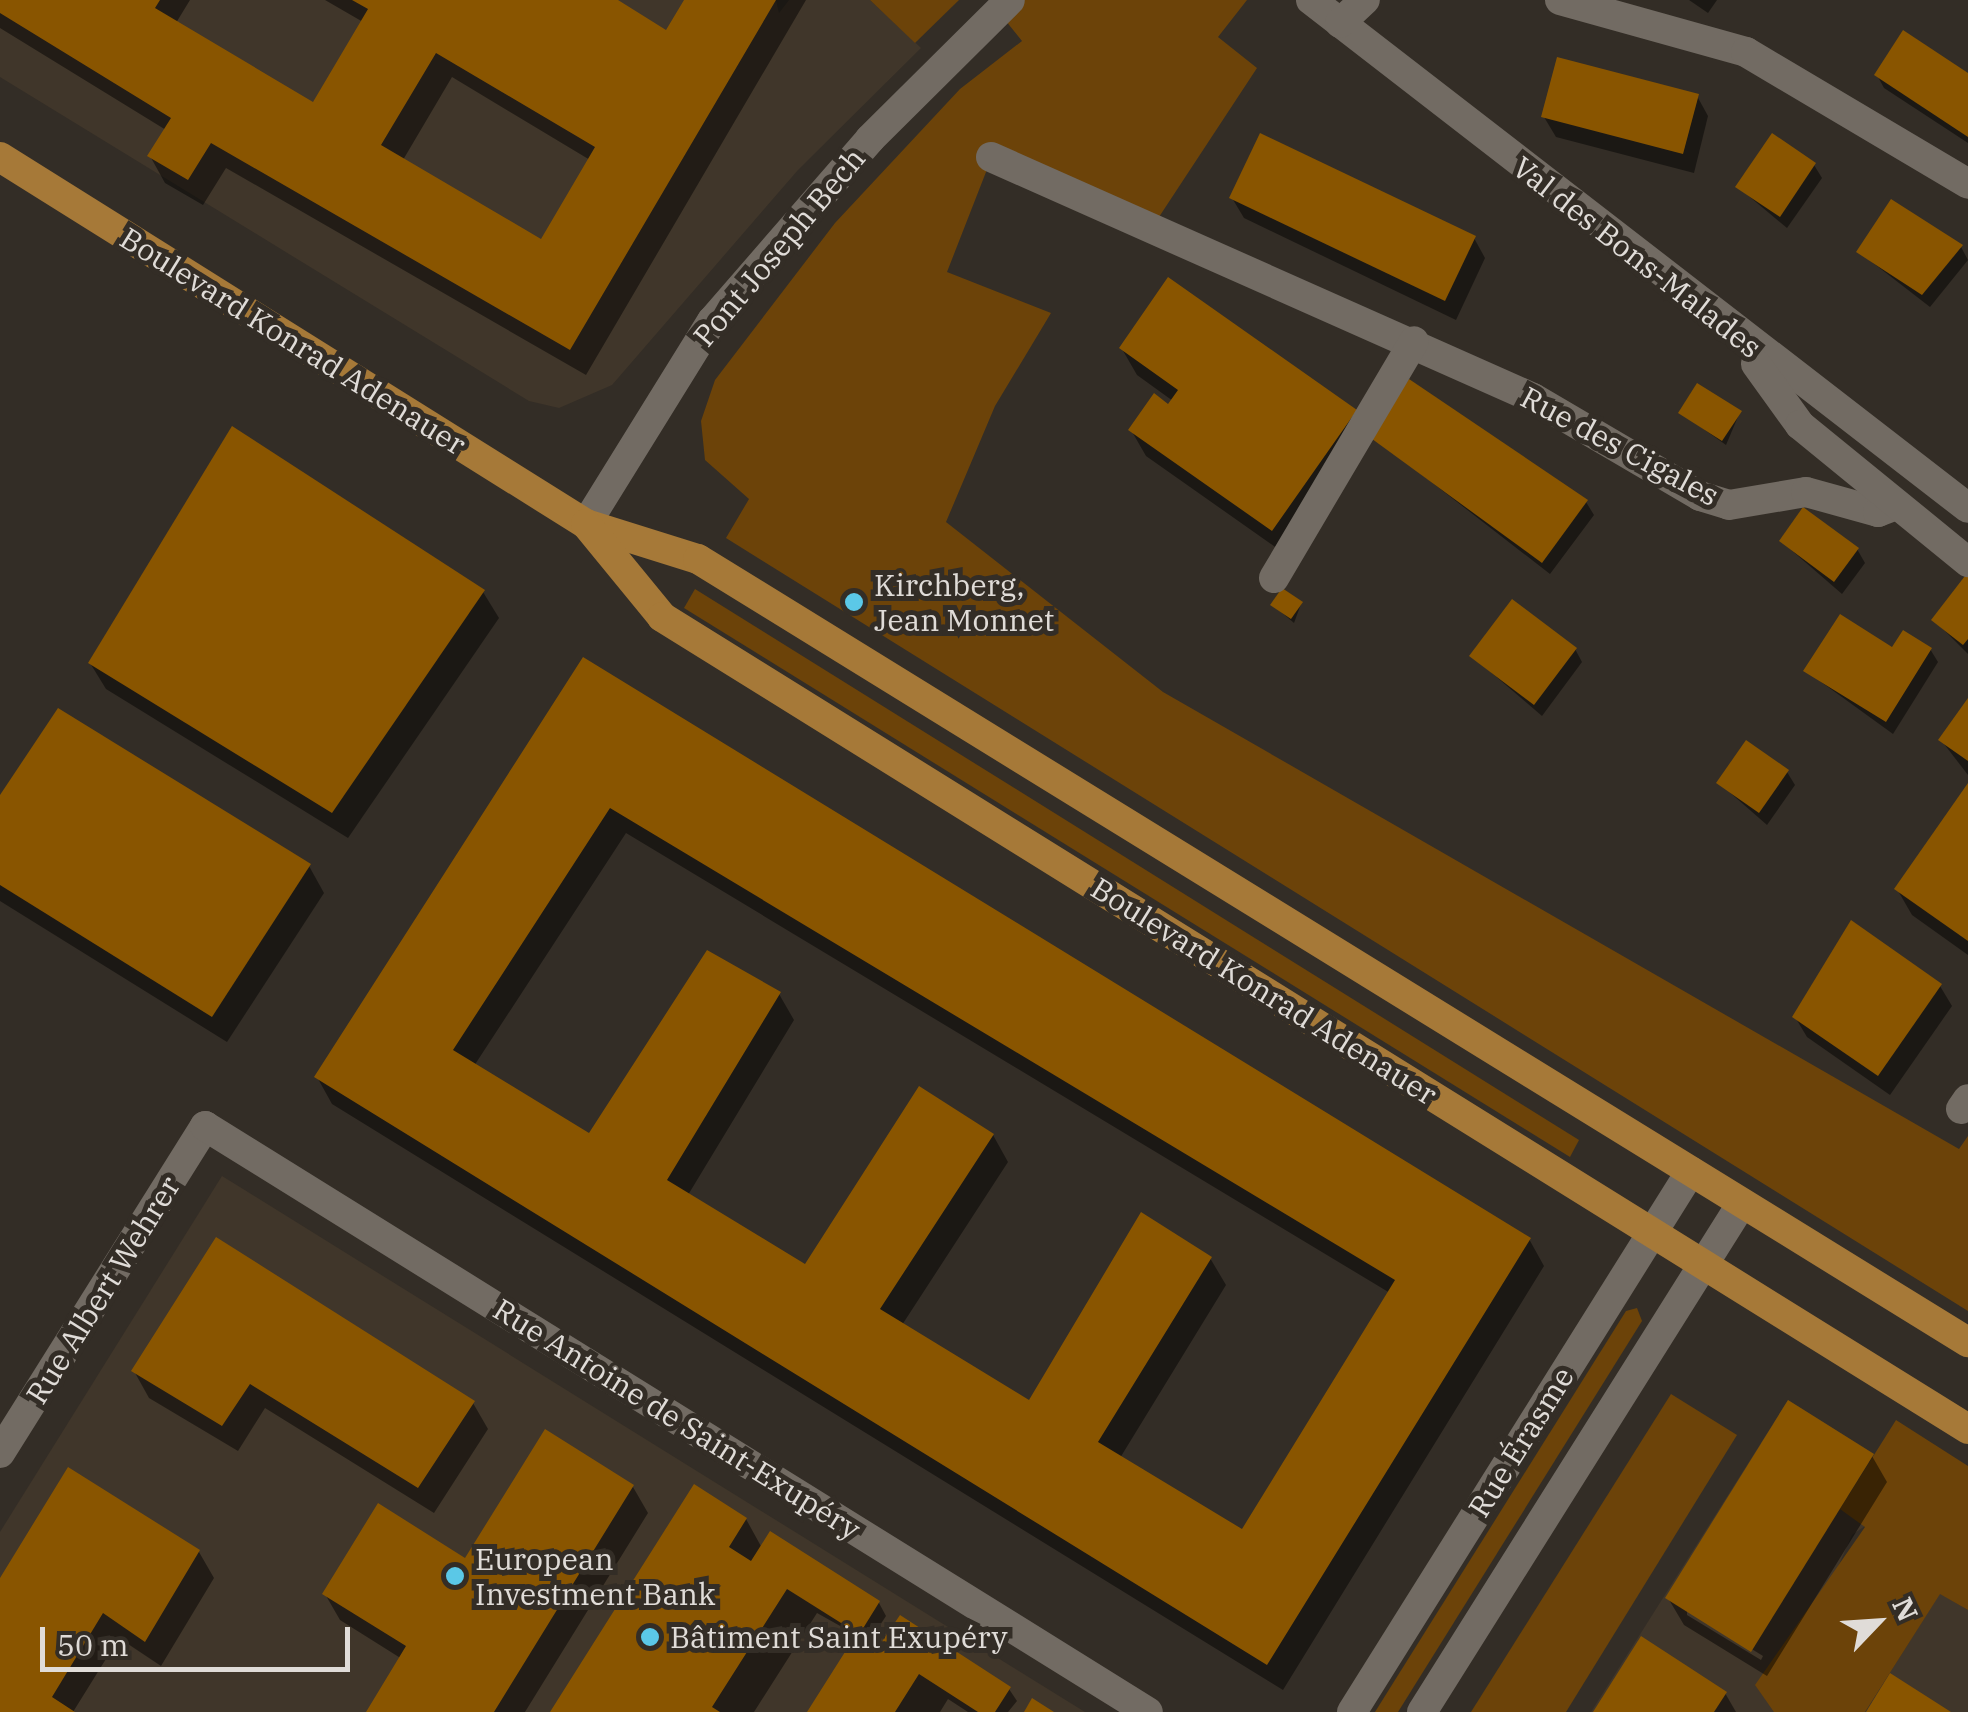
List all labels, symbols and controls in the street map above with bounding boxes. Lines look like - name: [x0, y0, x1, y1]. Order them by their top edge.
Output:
- street label: Pont Joseph Bech: [686, 141, 872, 353]
- street label: Val des Bons-Malades: [1506, 149, 1768, 365]
- street label: Boulevard Konrad Adenauer: [114, 220, 472, 462]
- street label: Rue des Cigales: [1515, 379, 1725, 513]
- place label: Kirchberg, Jean Monnet: [874, 567, 1054, 638]
- marker: Kirchberg, Jean Monnet: [843, 591, 865, 613]
- street label: Boulevard Konrad Adenauer: [1085, 870, 1443, 1112]
- street label: Rue Albert Wehrer: [18, 1170, 188, 1410]
- street label: Rue Antoine de Saint-Exupéry: [487, 1291, 867, 1547]
- street label: Rue Érasme: [1461, 1360, 1581, 1524]
- place label: European Investment Bank: [475, 1541, 716, 1612]
- marker: European Investment Bank: [444, 1565, 466, 1587]
- north arrow: [1828, 1572, 1928, 1672]
- text: N: [1884, 1591, 1927, 1627]
- scale bar: [45, 1607, 355, 1669]
- place label: Bâtiment Saint Exupéry: [670, 1619, 1007, 1655]
- text: 50 m: [57, 1625, 129, 1664]
- marker: Bâtiment Saint Exupéry: [639, 1626, 661, 1648]

